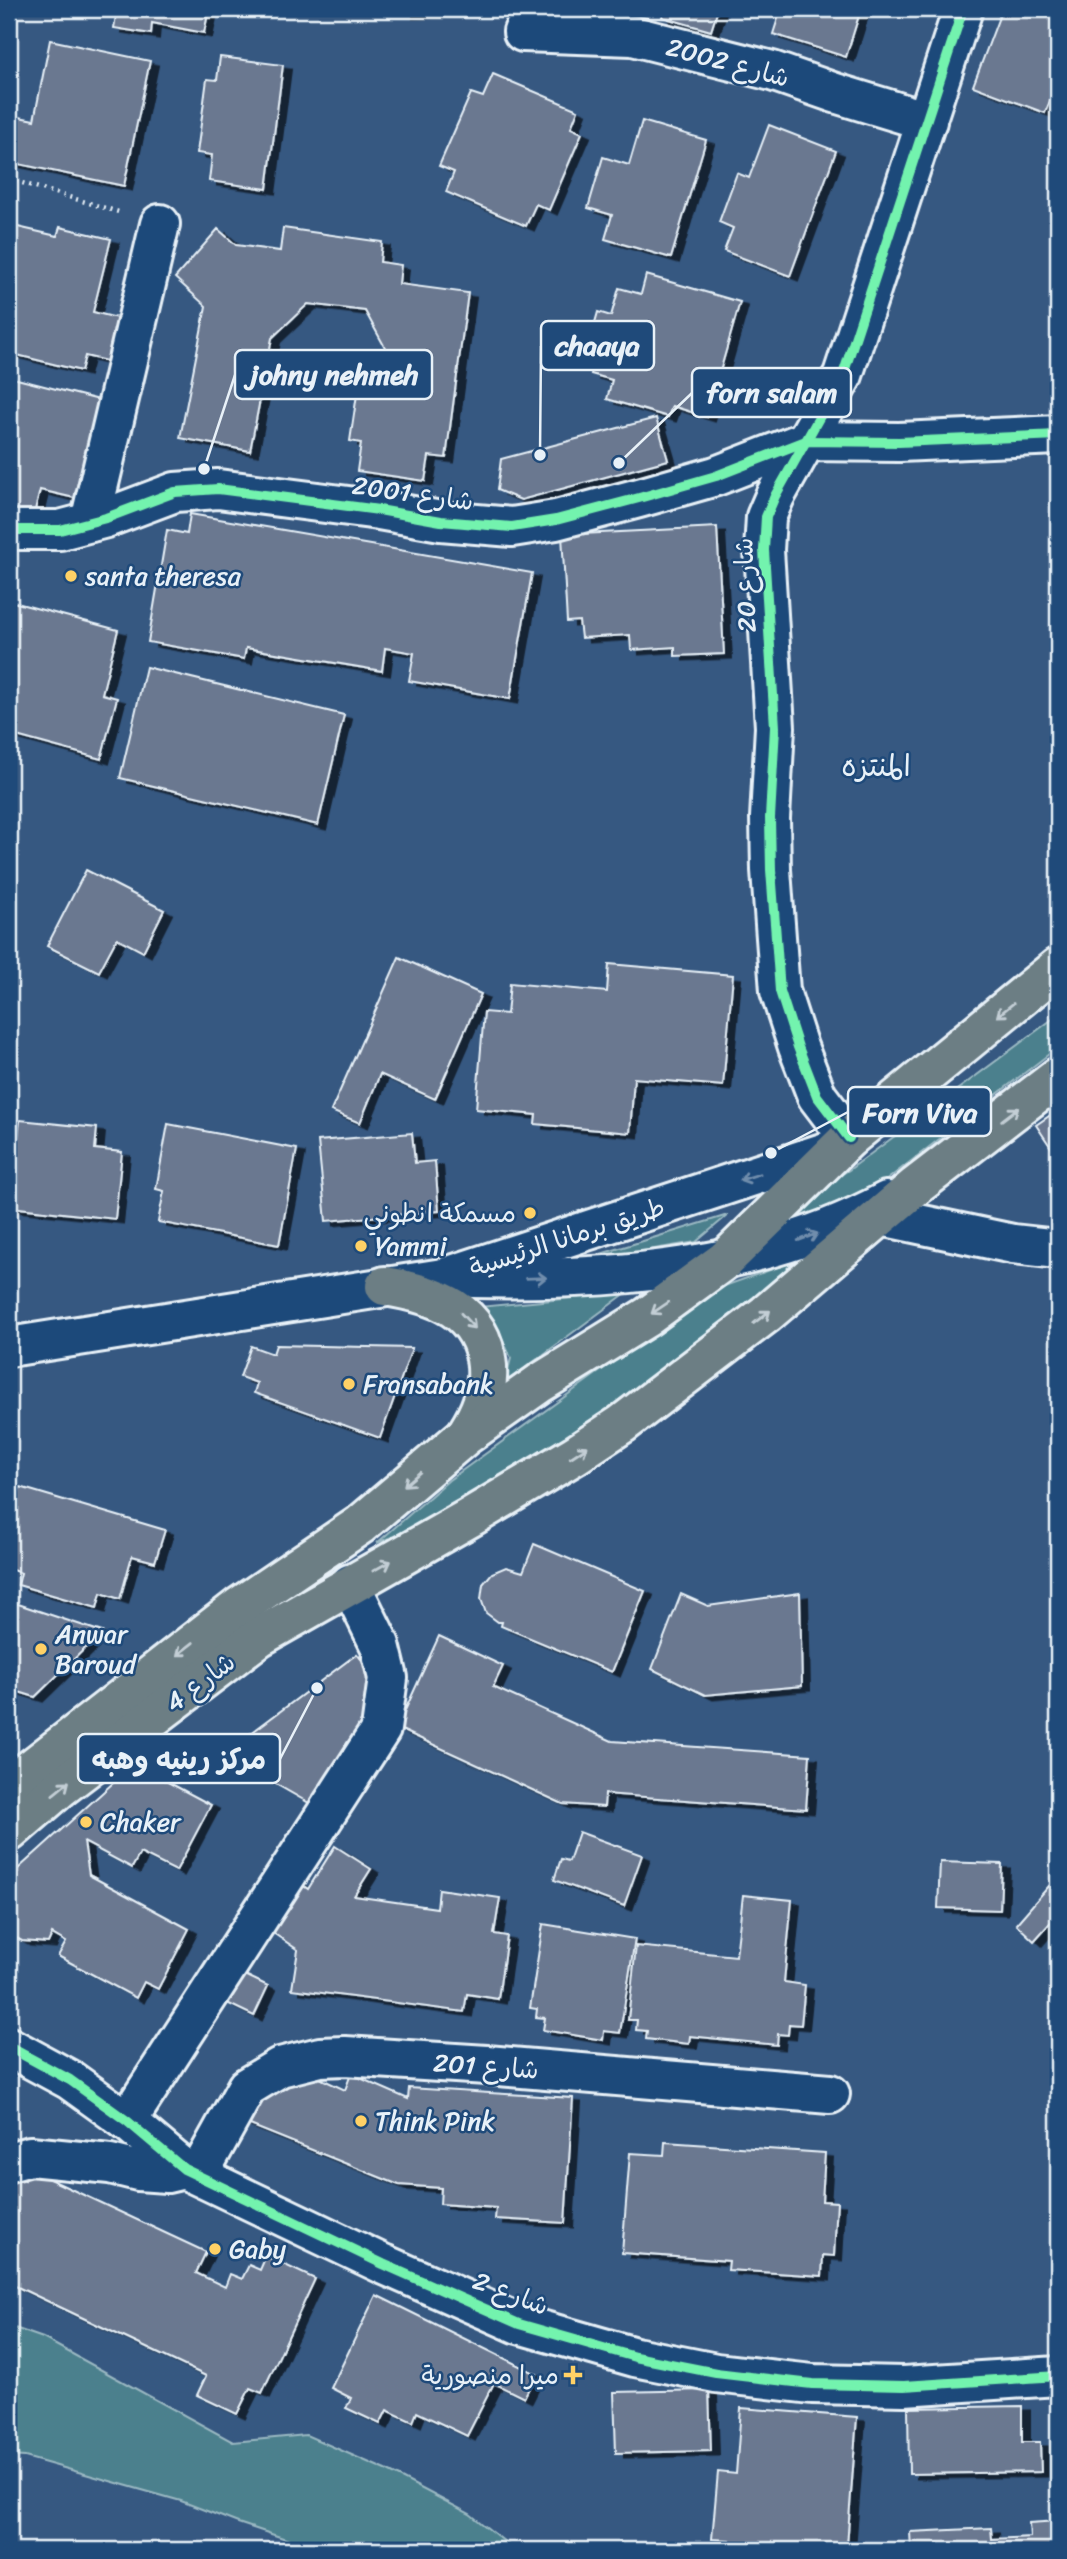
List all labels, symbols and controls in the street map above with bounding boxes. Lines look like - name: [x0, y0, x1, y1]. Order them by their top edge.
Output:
- street label: شارع 2002: [661, 23, 795, 101]
- callout: chaaya: [541, 321, 654, 370]
- text: chaaya: [553, 321, 641, 370]
- callout: johny nehmeh: [235, 350, 432, 399]
- text: johny nehmeh: [244, 350, 419, 399]
- callout: forn salam: [692, 368, 851, 417]
- text: forn salam: [706, 368, 838, 417]
- street label: شارع 2001: [349, 462, 477, 524]
- street label: شارع 20: [720, 537, 770, 633]
- place label: santa theresa: [84, 553, 242, 599]
- marker: santa theresa: [63, 568, 79, 584]
- district label: المنتزه: [841, 739, 911, 793]
- one-way arrow: [997, 1003, 1015, 1018]
- callout: Forn Viva: [848, 1087, 991, 1136]
- text: Forn Viva: [862, 1088, 978, 1137]
- one-way arrow: [1000, 1107, 1018, 1122]
- one-way arrow: [739, 1171, 761, 1184]
- street label: طريق برمانا الرئيسية: [463, 1184, 671, 1290]
- place label: مسمكة انطوني: [364, 1190, 516, 1236]
- marker: مسمكة انطوني: [522, 1205, 538, 1221]
- place label: Yammi: [375, 1223, 448, 1269]
- one-way arrow: [796, 1229, 818, 1242]
- marker: Yammi: [353, 1238, 369, 1254]
- one-way arrow: [524, 1272, 547, 1285]
- one-way arrow: [651, 1301, 671, 1315]
- one-way arrow: [753, 1310, 771, 1325]
- one-way arrow: [460, 1313, 477, 1330]
- place label: Fransabank: [363, 1361, 494, 1407]
- marker: Fransabank: [341, 1376, 357, 1392]
- one-way arrow: [569, 1445, 589, 1459]
- one-way arrow: [404, 1471, 422, 1487]
- one-way arrow: [372, 1559, 392, 1573]
- place label: Anwar Baroud: [54, 1611, 138, 1687]
- street label: شارع 4: [154, 1640, 246, 1724]
- marker: Anwar Baroud: [33, 1641, 49, 1657]
- one-way arrow: [176, 1642, 195, 1657]
- callout: مركز رينيه وهبه: [78, 1734, 280, 1783]
- text: مركز رينيه وهبه: [92, 1735, 266, 1784]
- one-way arrow: [51, 1781, 69, 1796]
- place label: Chaker: [100, 1799, 182, 1845]
- marker: Chaker: [78, 1814, 94, 1830]
- street label: شارع 201: [432, 2039, 540, 2093]
- place label: Think Pink: [375, 2098, 495, 2144]
- marker: Think Pink: [353, 2113, 369, 2129]
- place label: Gaby: [229, 2226, 287, 2272]
- marker: Gaby: [207, 2241, 223, 2257]
- street label: شارع 2: [466, 2258, 556, 2328]
- place label: ميرا منصورية: [421, 2352, 559, 2398]
- marker: ميرا منصورية: [565, 2367, 581, 2383]

